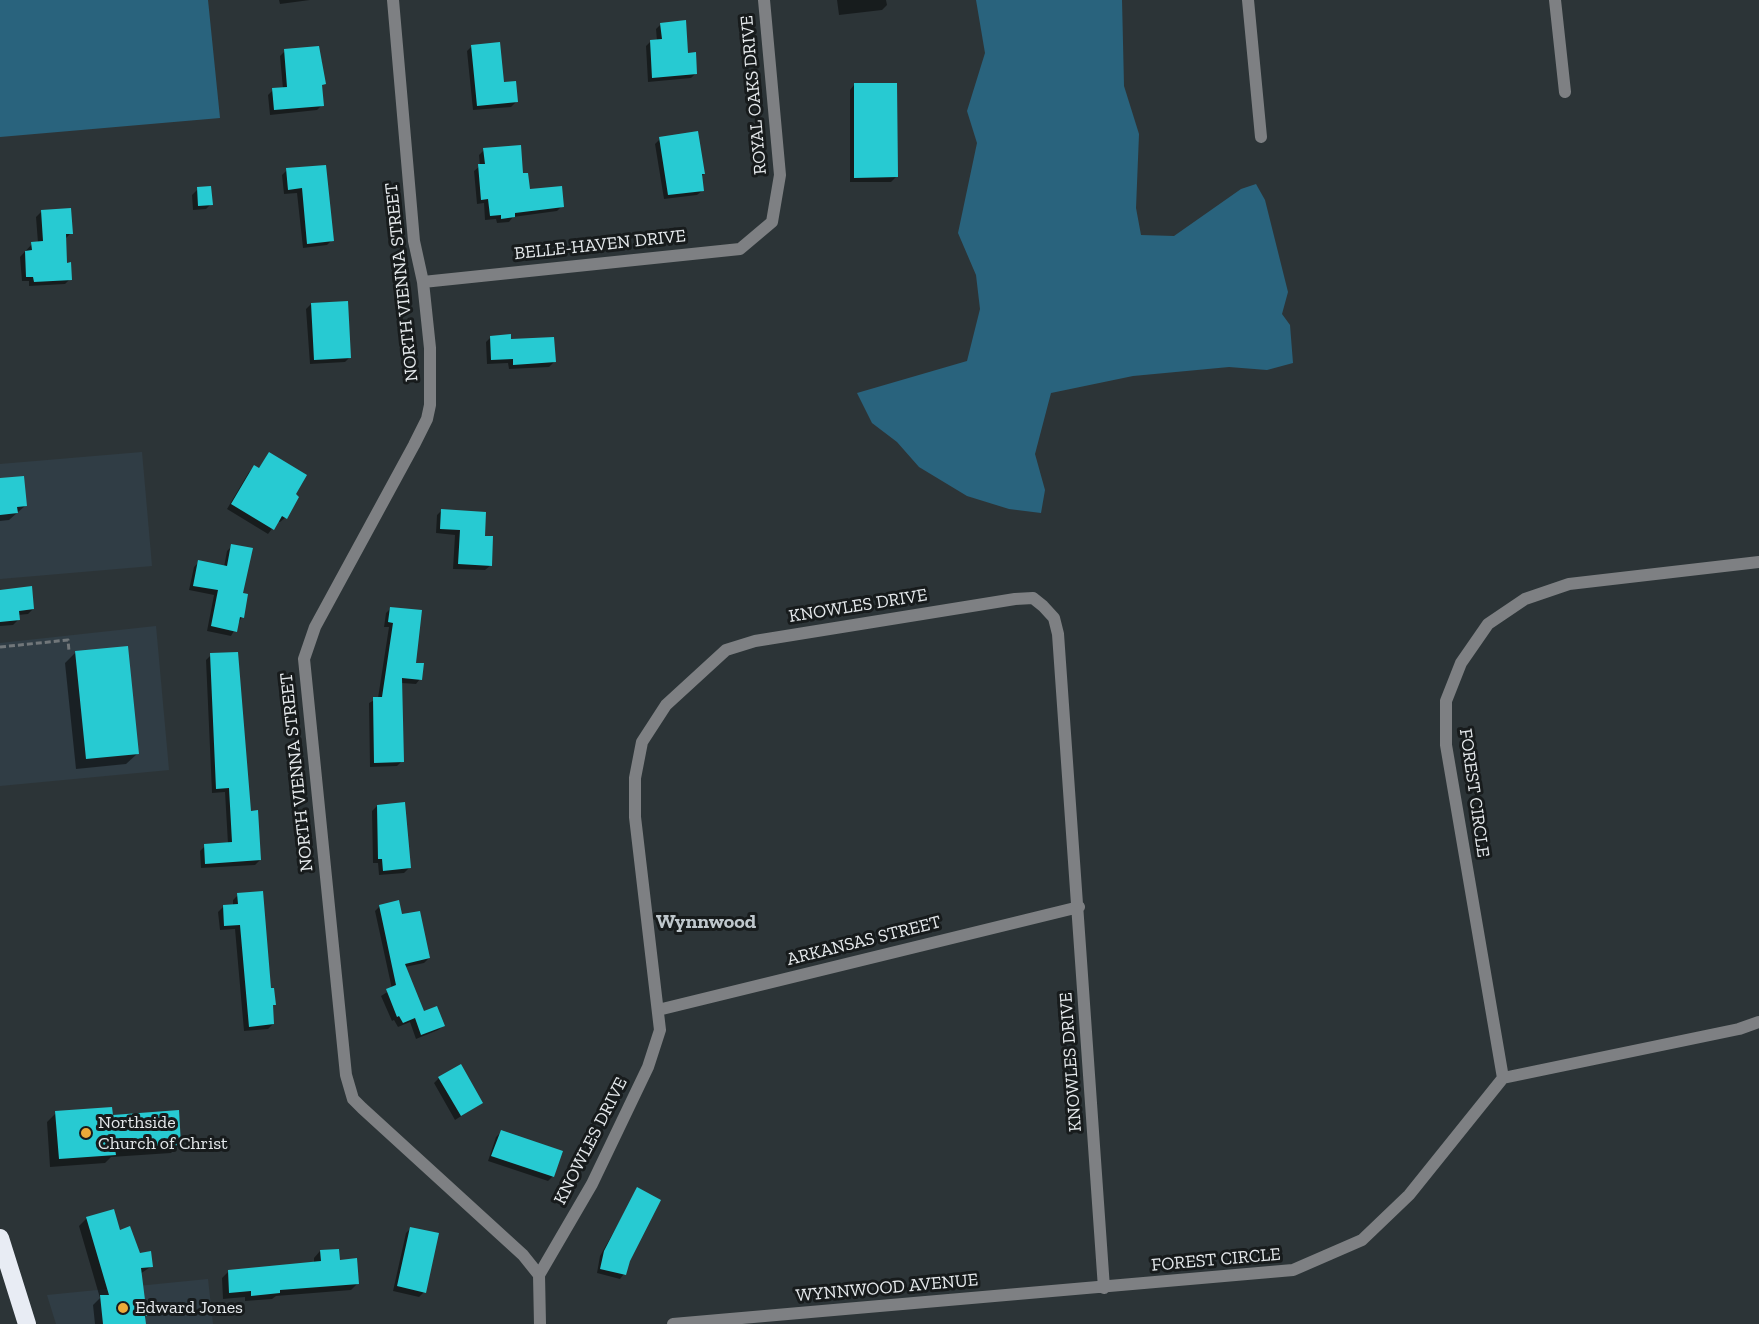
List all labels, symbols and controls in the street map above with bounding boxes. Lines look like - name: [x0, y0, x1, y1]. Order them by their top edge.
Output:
- street label: ROYAL OAKS DRIVE: [736, 14, 772, 176]
- street label: NORTH VIENNA STREET: [381, 181, 423, 383]
- street label: BELLE-HAVEN DRIVE: [513, 225, 687, 265]
- street label: KNOWLES DRIVE: [787, 584, 929, 628]
- street label: NORTH VIENNA STREET: [276, 671, 318, 873]
- street label: FOREST CIRCLE: [1454, 727, 1494, 859]
- district label: Wynnwood: [656, 910, 756, 934]
- street label: ARKANSAS STREET: [785, 911, 943, 971]
- street label: KNOWLES DRIVE: [1055, 991, 1087, 1133]
- street label: KNOWLES DRIVE: [550, 1074, 632, 1208]
- place label: Northside Church of Christ: [98, 1112, 228, 1154]
- marker: Northside Church of Christ: [79, 1126, 93, 1140]
- street label: FOREST CIRCLE: [1150, 1244, 1282, 1276]
- street label: WYNNWOOD AVENUE: [795, 1269, 979, 1307]
- place label: Edward Jones: [135, 1297, 243, 1319]
- marker: Edward Jones: [116, 1301, 130, 1315]

